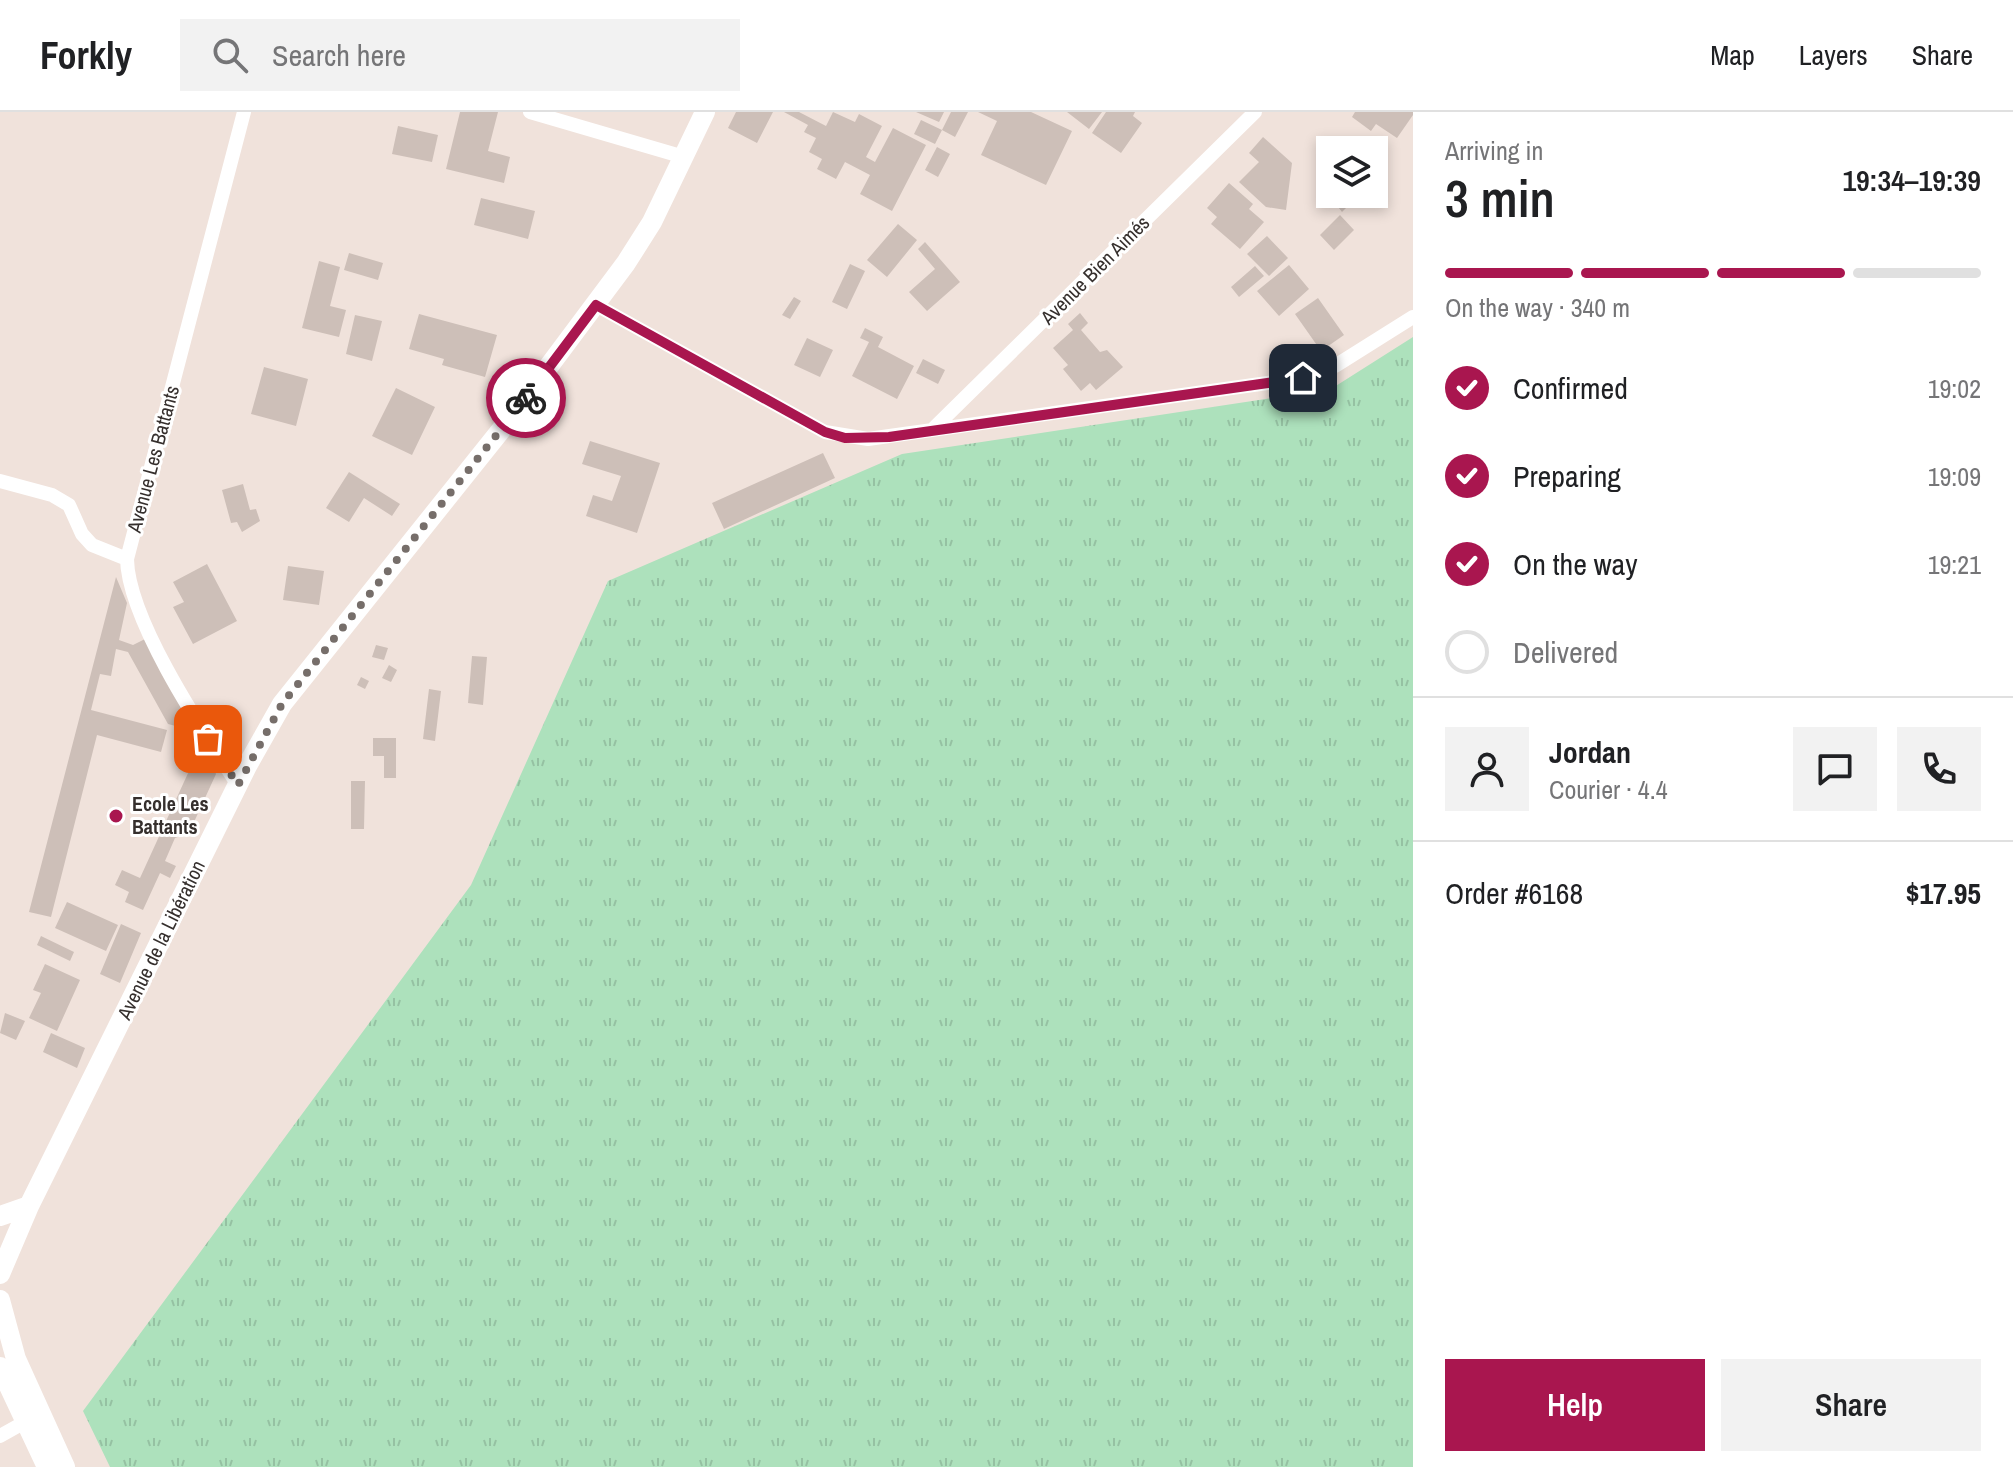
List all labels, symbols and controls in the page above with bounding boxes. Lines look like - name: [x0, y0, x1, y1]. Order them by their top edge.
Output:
- search box: [180, 19, 740, 91]
- text: Forkly: [40, 30, 132, 81]
- icon: search: [208, 33, 252, 77]
- text: Search here: [272, 35, 406, 75]
- text: Map: [1710, 36, 1755, 74]
- text: Layers: [1799, 36, 1868, 74]
- text: Share: [1912, 36, 1973, 74]
- text: Arriving in: [1445, 133, 1543, 168]
- map controls: [1316, 136, 1388, 208]
- button: layers: [1316, 136, 1388, 208]
- text: 19:34–19:39: [1842, 160, 1981, 200]
- text: 3 min: [1445, 163, 1555, 233]
- street label: Avenue Bien Aimés: [1034, 209, 1155, 331]
- text: On the way · 340 m: [1445, 290, 1630, 325]
- pin: [1269, 344, 1337, 412]
- icon: home: [1281, 356, 1325, 400]
- courier: [486, 358, 566, 438]
- icon: check: [1445, 366, 1489, 410]
- text: Confirmed: [1513, 368, 1628, 408]
- text: 19:02: [1928, 371, 1981, 406]
- icon: bike: [504, 376, 548, 420]
- street label: Avenue Les Battants: [120, 382, 185, 536]
- icon: check: [1445, 454, 1489, 498]
- text: Preparing: [1513, 456, 1621, 496]
- text: 19:09: [1928, 459, 1981, 494]
- icon: check: [1445, 542, 1489, 586]
- text: On the way: [1513, 544, 1637, 584]
- text: 19:21: [1928, 547, 1981, 582]
- text: Delivered: [1513, 632, 1618, 672]
- pin: [174, 705, 242, 773]
- icon: bag: [186, 717, 230, 761]
- button: person: [1445, 727, 1529, 811]
- button: chat: [1793, 727, 1877, 811]
- button: phone: [1897, 727, 1981, 811]
- text: Jordan: [1549, 732, 1631, 772]
- text: Courier · 4.4: [1549, 772, 1668, 807]
- place label: Ecole Les Battants: [132, 790, 209, 840]
- marker: Ecole Les Battants: [107, 807, 125, 825]
- street label: Avenue de la Libération: [110, 856, 211, 1025]
- text: Order #6168: [1445, 873, 1583, 913]
- text: $17.95: [1906, 873, 1981, 913]
- button: Help: [1445, 1359, 1705, 1451]
- button: Share: [1721, 1359, 1981, 1451]

